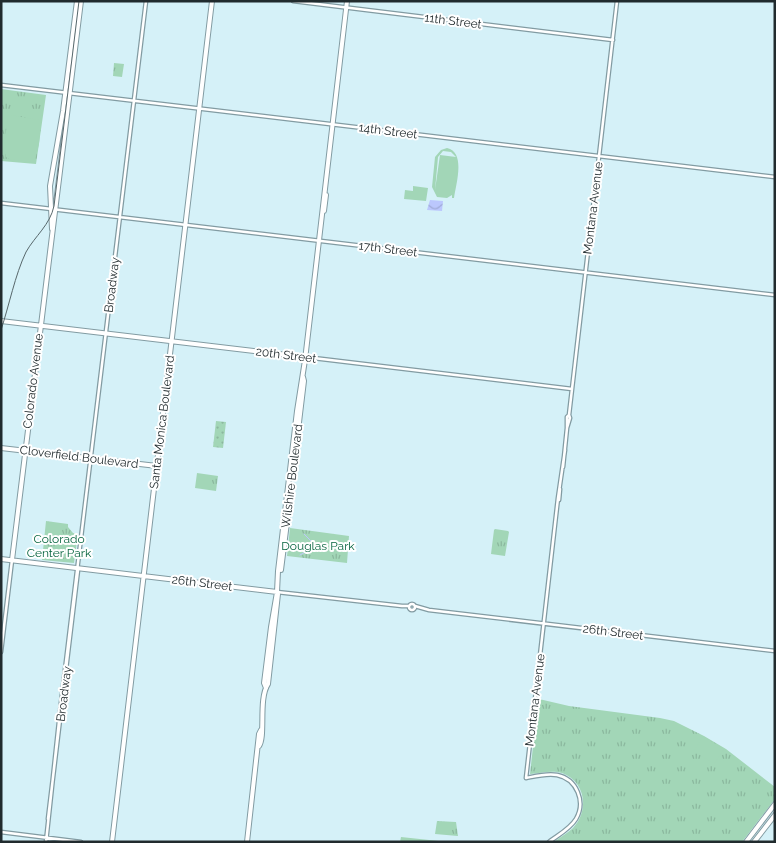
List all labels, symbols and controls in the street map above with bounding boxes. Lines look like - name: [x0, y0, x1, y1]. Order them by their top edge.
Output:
- street label: 11th Street: [424, 11, 482, 31]
- street label: 14th Street: [358, 120, 418, 142]
- street label: Montana Avenue: [580, 161, 606, 255]
- street label: 17th Street: [358, 238, 418, 260]
- street label: Broadway: [102, 256, 122, 313]
- street label: Colorado Avenue: [20, 333, 46, 429]
- street label: 20th Street: [255, 344, 317, 366]
- street label: Santa Monica Boulevard: [147, 354, 177, 490]
- street label: Wilshire Boulevard: [279, 423, 305, 529]
- street label: Cloverfield Boulevard: [19, 443, 139, 471]
- park label: Colorado Center Park: [27, 532, 92, 560]
- park label: Douglas Park: [281, 539, 355, 553]
- street label: 26th Street: [171, 572, 233, 594]
- street label: 26th Street: [582, 621, 644, 643]
- street label: Montana Avenue: [522, 653, 548, 747]
- street label: Broadway: [54, 665, 74, 722]

